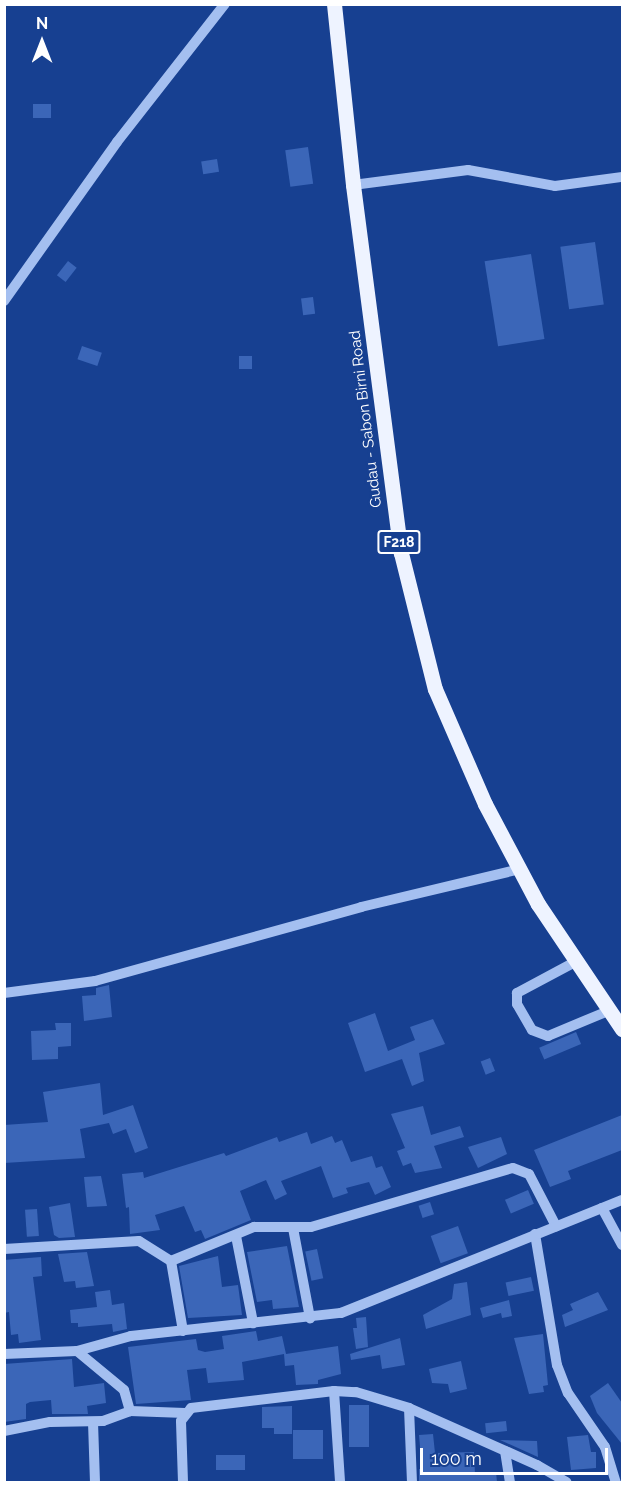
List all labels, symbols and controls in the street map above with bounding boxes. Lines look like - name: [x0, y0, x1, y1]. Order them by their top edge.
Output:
- north arrow: [12, 12, 72, 72]
- text: N: [36, 14, 48, 33]
- street label: Gudau - Sabon Birni Road: [346, 329, 386, 509]
- road number: F218: [376, 531, 422, 553]
- scale bar: [423, 1436, 610, 1474]
- text: 100 m: [431, 1448, 482, 1469]

